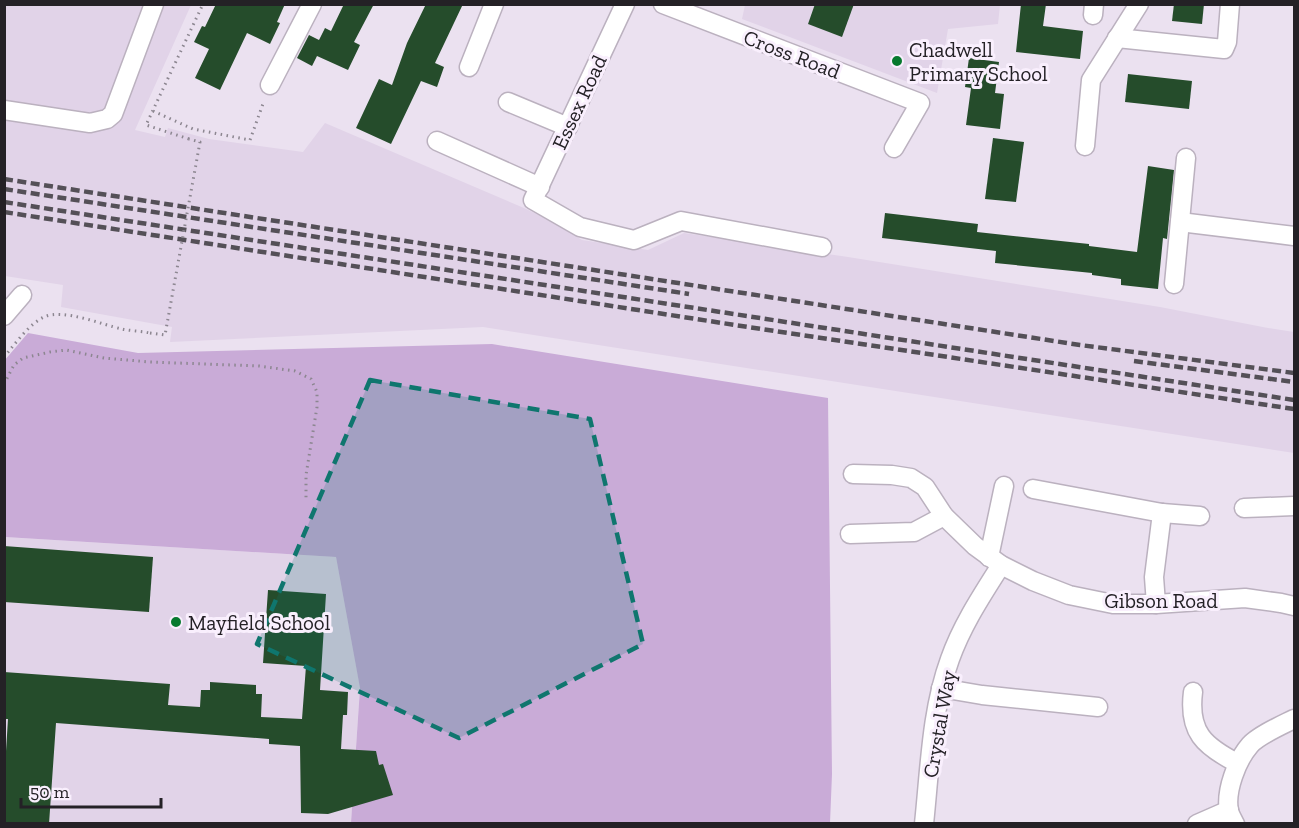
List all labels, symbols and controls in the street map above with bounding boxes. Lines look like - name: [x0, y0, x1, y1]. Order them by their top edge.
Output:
- street label: Cross Road: [740, 24, 844, 84]
- place label: Chadwell Primary School: [909, 37, 1048, 86]
- street label: Essex Road: [546, 50, 612, 153]
- marker: Chadwell Primary School: [890, 54, 904, 68]
- street label: Gibson Road: [1104, 588, 1218, 613]
- place label: Mayfield School: [188, 610, 331, 635]
- marker: Mayfield School: [169, 615, 183, 629]
- street label: Crystal Way: [917, 668, 961, 780]
- scale bar: [21, 771, 160, 809]
- text: 50 m: [30, 781, 70, 803]

